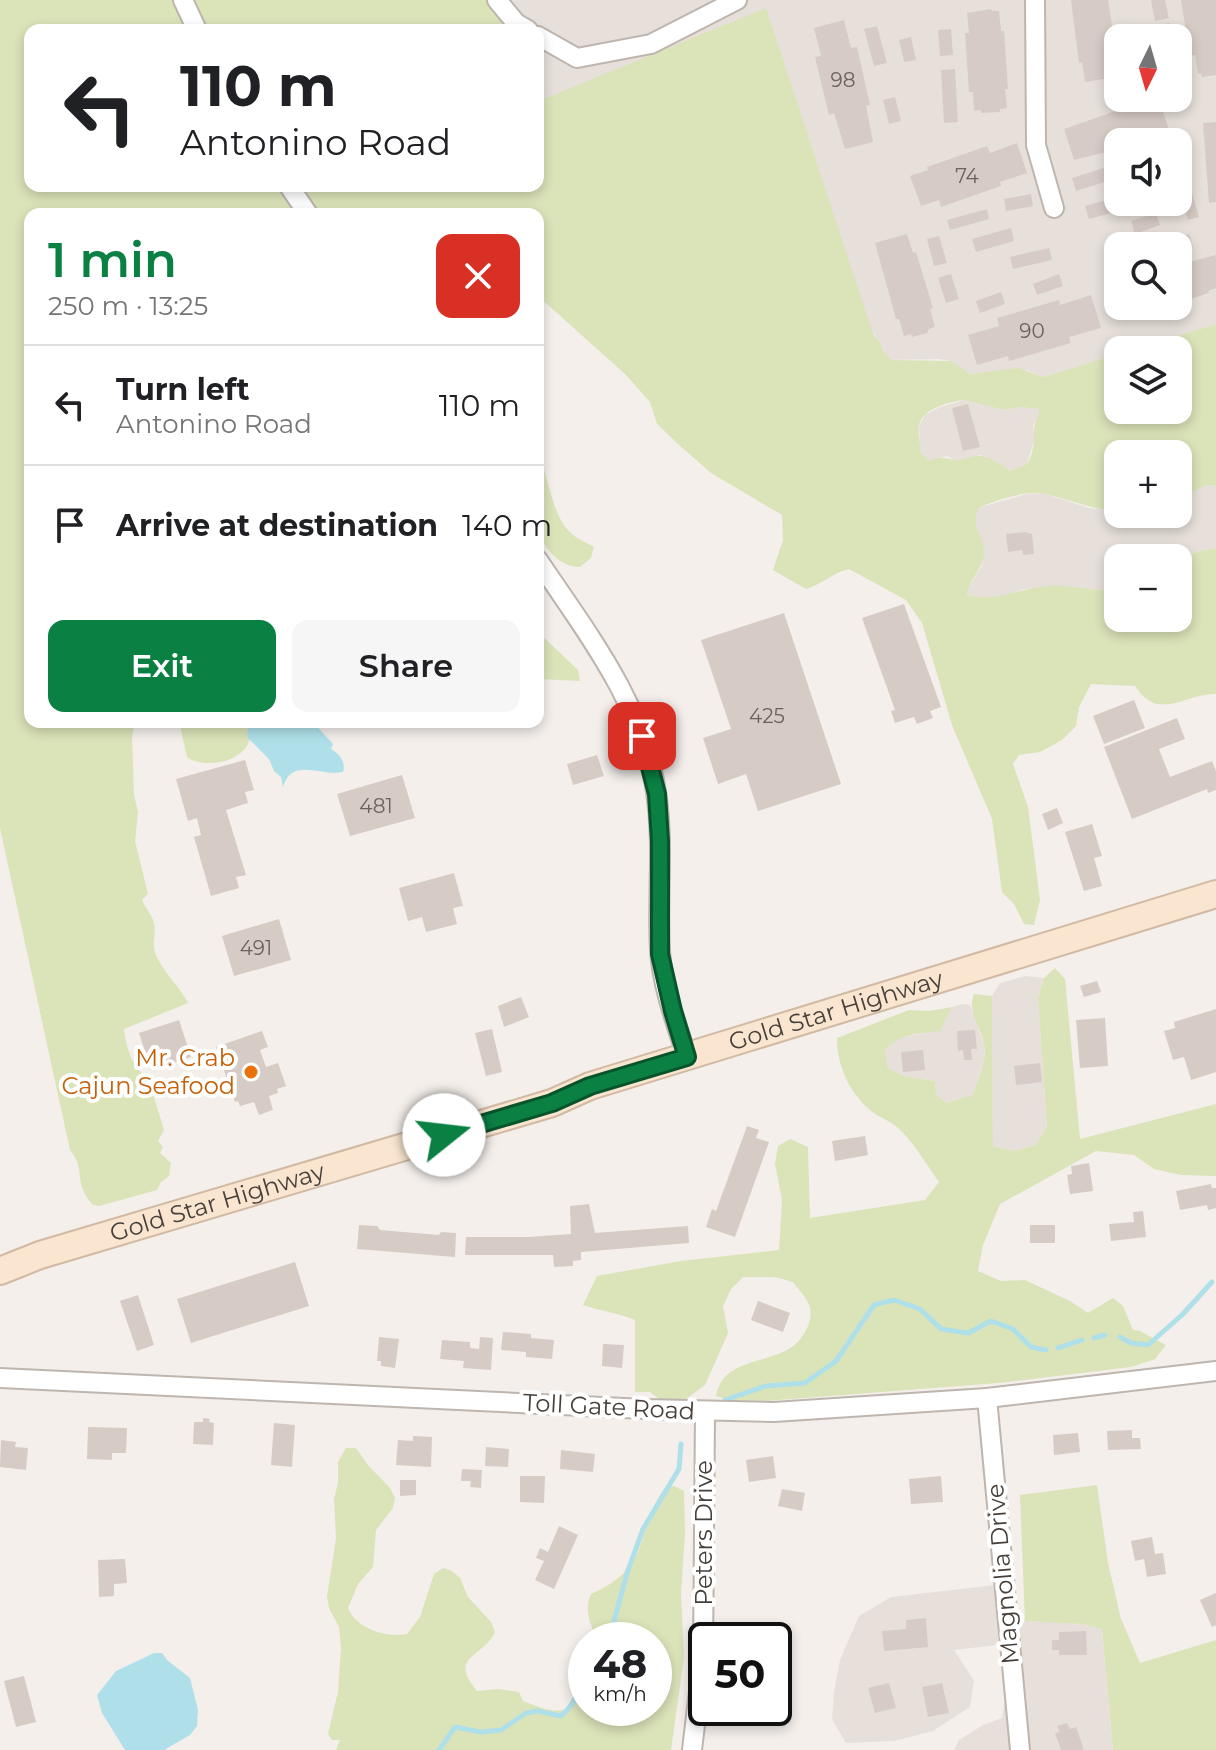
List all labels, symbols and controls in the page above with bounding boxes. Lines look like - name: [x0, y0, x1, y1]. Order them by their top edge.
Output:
- north arrow: [1104, 24, 1192, 112]
- map controls: [1104, 24, 1192, 632]
- text: 110 m: [180, 52, 337, 120]
- icon: left: [48, 56, 152, 160]
- house number: 98: [831, 68, 855, 92]
- text: Antonino Road: [180, 120, 451, 164]
- button: sound: [1104, 128, 1192, 216]
- house number: 74: [955, 164, 979, 188]
- text: 1 min: [48, 231, 177, 289]
- button: search: [1104, 232, 1192, 320]
- button: close: [436, 234, 520, 318]
- text: 250 m · 13:25: [48, 290, 208, 322]
- house number: 90: [1019, 319, 1045, 343]
- button: layers: [1104, 336, 1192, 424]
- text: Turn left: [116, 371, 249, 408]
- icon: left: [48, 383, 92, 427]
- text: 110 m: [439, 387, 520, 424]
- text: Antonino Road: [116, 408, 312, 440]
- button: +: [1104, 440, 1192, 528]
- icon: arrive: [48, 503, 92, 547]
- text: Arrive at destination: [116, 507, 438, 544]
- text: 140 m: [462, 507, 552, 544]
- button: −: [1104, 544, 1192, 632]
- button: Exit: [48, 620, 276, 712]
- button: Share: [292, 620, 520, 712]
- pin: [608, 702, 676, 770]
- house number: 425: [749, 704, 785, 728]
- icon: arrive: [620, 714, 664, 758]
- house number: 481: [359, 794, 393, 818]
- house number: 491: [240, 936, 272, 960]
- street label: Gold Star Highway: [725, 964, 946, 1057]
- place label: Mr. Crab Cajun Seafood: [61, 1043, 235, 1100]
- marker: Mr. Crab Cajun Seafood: [242, 1063, 260, 1081]
- position arrow: [402, 1093, 486, 1177]
- street label: Gold Star Highway: [106, 1156, 328, 1247]
- street label: Toll Gate Road: [522, 1388, 696, 1425]
- street label: Peters Drive: [689, 1460, 718, 1606]
- street label: Magnolia Drive: [980, 1483, 1025, 1665]
- speed limit sign: 50: [688, 1622, 792, 1726]
- text: 48: [593, 1639, 647, 1688]
- text: km/h: [593, 1682, 647, 1706]

